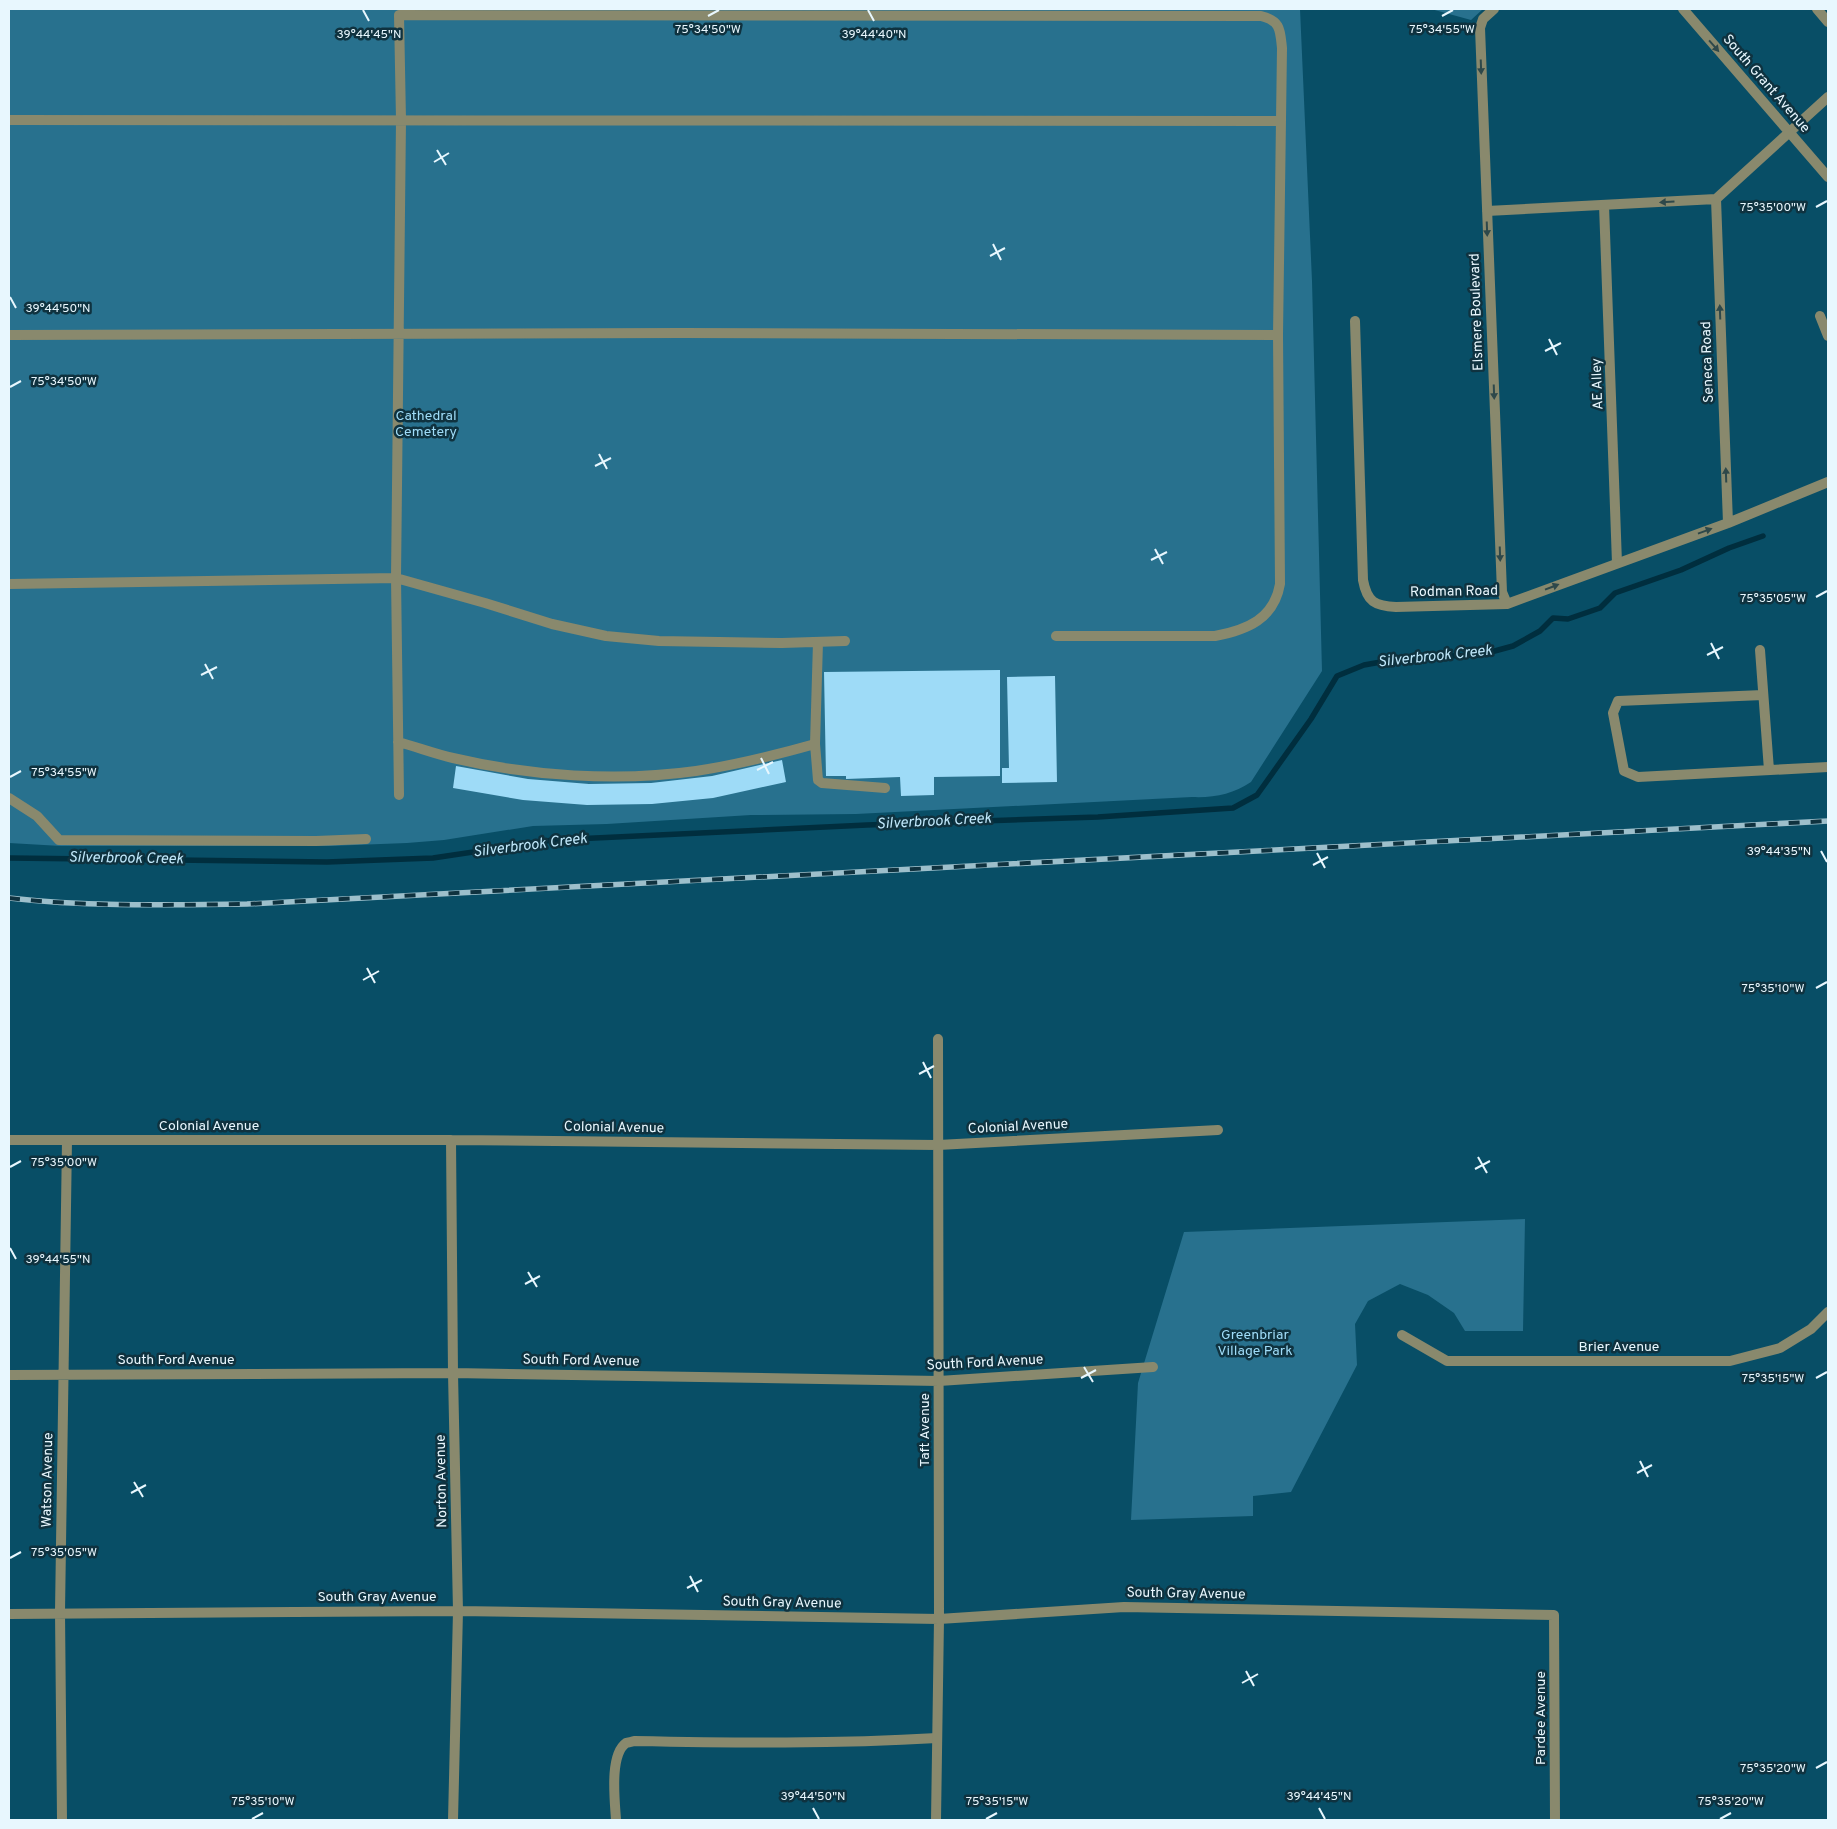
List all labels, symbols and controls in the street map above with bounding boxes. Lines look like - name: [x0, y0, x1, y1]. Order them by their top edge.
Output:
- text: 75°34'50"W: [675, 22, 741, 38]
- text: 75°34'55"W: [1409, 22, 1475, 38]
- text: 39°44'45"N: [337, 27, 401, 43]
- text: 39°44'40"N: [841, 27, 907, 43]
- street label: South Grant Avenue: [1719, 31, 1813, 137]
- one-way arrow: [1709, 39, 1720, 52]
- one-way arrow: [1478, 59, 1486, 75]
- one-way arrow: [1659, 198, 1675, 206]
- text: 75°35'00"W: [1740, 200, 1806, 216]
- one-way arrow: [1484, 222, 1492, 238]
- street label: Elsmere Boulevard: [1466, 253, 1488, 371]
- text: 39°44'50"N: [26, 301, 91, 317]
- one-way arrow: [1716, 304, 1724, 320]
- street label: Seneca Road: [1698, 321, 1718, 403]
- street label: AE Alley: [1589, 358, 1607, 410]
- text: 75°34'50"W: [31, 374, 97, 390]
- one-way arrow: [1490, 384, 1498, 400]
- park label: Cathedral Cemetery: [395, 408, 457, 441]
- one-way arrow: [1721, 466, 1729, 482]
- one-way arrow: [1698, 527, 1713, 535]
- one-way arrow: [1497, 546, 1505, 562]
- street label: Rodman Road: [1410, 583, 1498, 601]
- one-way arrow: [1545, 583, 1560, 591]
- text: 75°35'05"W: [1740, 591, 1806, 607]
- water label: Silverbrook Creek: [1377, 641, 1494, 672]
- text: 75°34'55"W: [31, 765, 97, 781]
- water label: Silverbrook Creek: [876, 809, 992, 834]
- water label: Silverbrook Creek: [472, 830, 589, 862]
- text: 39°44'35"N: [1747, 844, 1811, 860]
- water label: Silverbrook Creek: [68, 848, 184, 870]
- text: 75°35'10"W: [1742, 981, 1804, 997]
- street label: Colonial Avenue: [967, 1116, 1069, 1138]
- street label: Colonial Avenue: [159, 1118, 259, 1135]
- street label: Colonial Avenue: [564, 1119, 664, 1137]
- text: 75°35'00"W: [31, 1155, 97, 1171]
- text: 39°44'55"N: [26, 1252, 90, 1268]
- park label: Greenbriar Village Park: [1217, 1327, 1293, 1360]
- street label: Brier Avenue: [1579, 1339, 1659, 1356]
- street label: South Ford Avenue: [522, 1351, 640, 1371]
- street label: South Ford Avenue: [926, 1351, 1044, 1375]
- street label: South Ford Avenue: [118, 1352, 235, 1369]
- text: 75°35'15"W: [1742, 1371, 1804, 1387]
- street label: Taft Avenue: [917, 1393, 934, 1467]
- street label: Watson Avenue: [39, 1432, 57, 1528]
- street label: Norton Avenue: [433, 1434, 451, 1528]
- text: 75°35'05"W: [31, 1545, 97, 1561]
- street label: South Gray Avenue: [1126, 1584, 1246, 1604]
- street label: South Gray Avenue: [317, 1589, 437, 1606]
- street label: South Gray Avenue: [722, 1593, 842, 1613]
- street label: Pardee Avenue: [1533, 1671, 1550, 1765]
- text: 75°35'20"W: [1740, 1761, 1806, 1777]
- text: 39°44'50"N: [781, 1789, 846, 1805]
- text: 39°44'45"N: [1287, 1789, 1351, 1805]
- text: 75°35'10"W: [232, 1794, 294, 1810]
- text: 75°35'15"W: [966, 1794, 1028, 1810]
- text: 75°35'20"W: [1698, 1794, 1764, 1810]

